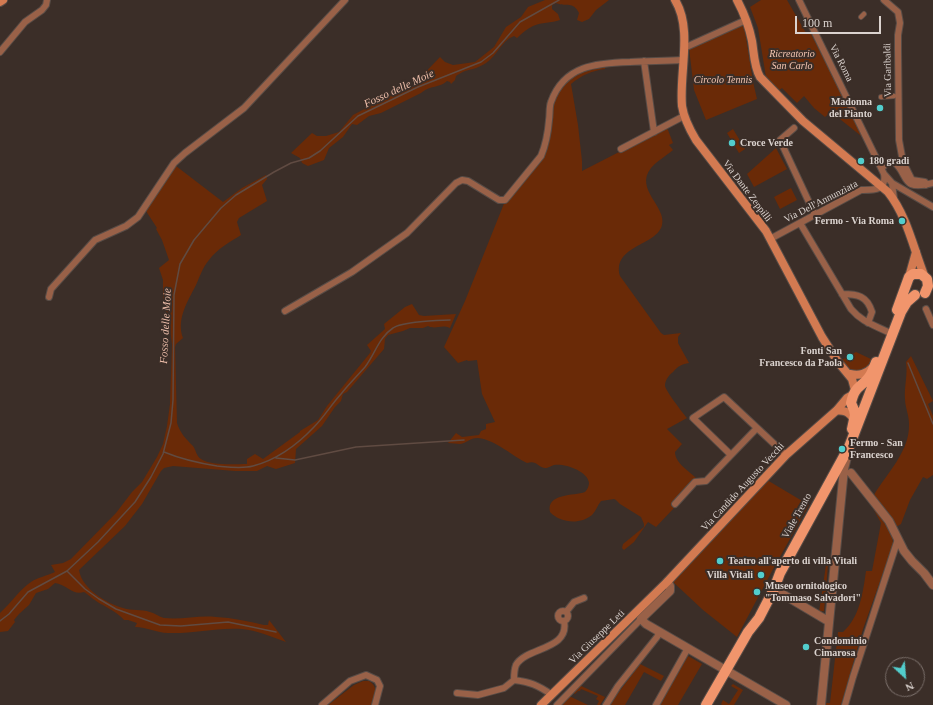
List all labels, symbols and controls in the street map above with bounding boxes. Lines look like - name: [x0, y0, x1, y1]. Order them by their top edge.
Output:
- scale bar: [797, 8, 883, 34]
- text: 100 m: [802, 16, 832, 30]
- street label: Via Roma: [827, 42, 855, 84]
- street label: Via Garibaldi: [882, 43, 894, 97]
- park label: Ricreatorio San Carlo: [769, 48, 815, 72]
- water label: Fosso delle Moie: [362, 67, 436, 111]
- park label: Circolo Tennis: [694, 74, 752, 86]
- place label: Madonna del Pianto: [829, 96, 872, 120]
- marker: Madonna del Pianto: [875, 103, 885, 113]
- place label: Croce Verde: [740, 137, 793, 149]
- marker: Croce Verde: [727, 138, 737, 148]
- place label: 180 gradi: [869, 155, 909, 167]
- marker: 180 gradi: [856, 156, 866, 166]
- street label: Via Dante Zeppilli: [720, 158, 774, 224]
- street label: Via Dell'Annunziata: [782, 178, 860, 226]
- place label: Fermo - Via Roma: [815, 215, 894, 227]
- marker: Fermo - Via Roma: [897, 216, 907, 226]
- water label: Fosso delle Moie: [157, 288, 175, 364]
- place label: Fonti San Francesco da Paola: [759, 345, 842, 368]
- marker: Fonti San Francesco da Paola: [845, 352, 855, 362]
- place label: Fermo - San Francesco: [850, 437, 903, 460]
- street label: Via Candido Augusto Vecchi: [699, 440, 787, 534]
- marker: Fermo - San Francesco: [837, 444, 847, 454]
- street label: Viale Trento: [780, 491, 814, 541]
- place label: Teatro all'aperto di villa Vitali: [728, 555, 857, 567]
- marker: Teatro all'aperto di villa Vitali: [715, 556, 725, 566]
- place label: Villa Vitali: [707, 569, 753, 581]
- marker: Villa Vitali: [756, 570, 766, 580]
- place label: Museo ornitologico "Tommaso Salvadori": [765, 580, 861, 604]
- marker: Museo ornitologico "Tommaso Salvadori": [752, 587, 762, 597]
- street label: Via Giuseppe Leti: [567, 607, 627, 667]
- place label: Condominio Cimarosa: [814, 635, 867, 658]
- marker: Condominio Cimarosa: [801, 642, 811, 652]
- north arrow: [885, 657, 925, 697]
- text: N: [904, 680, 916, 694]

